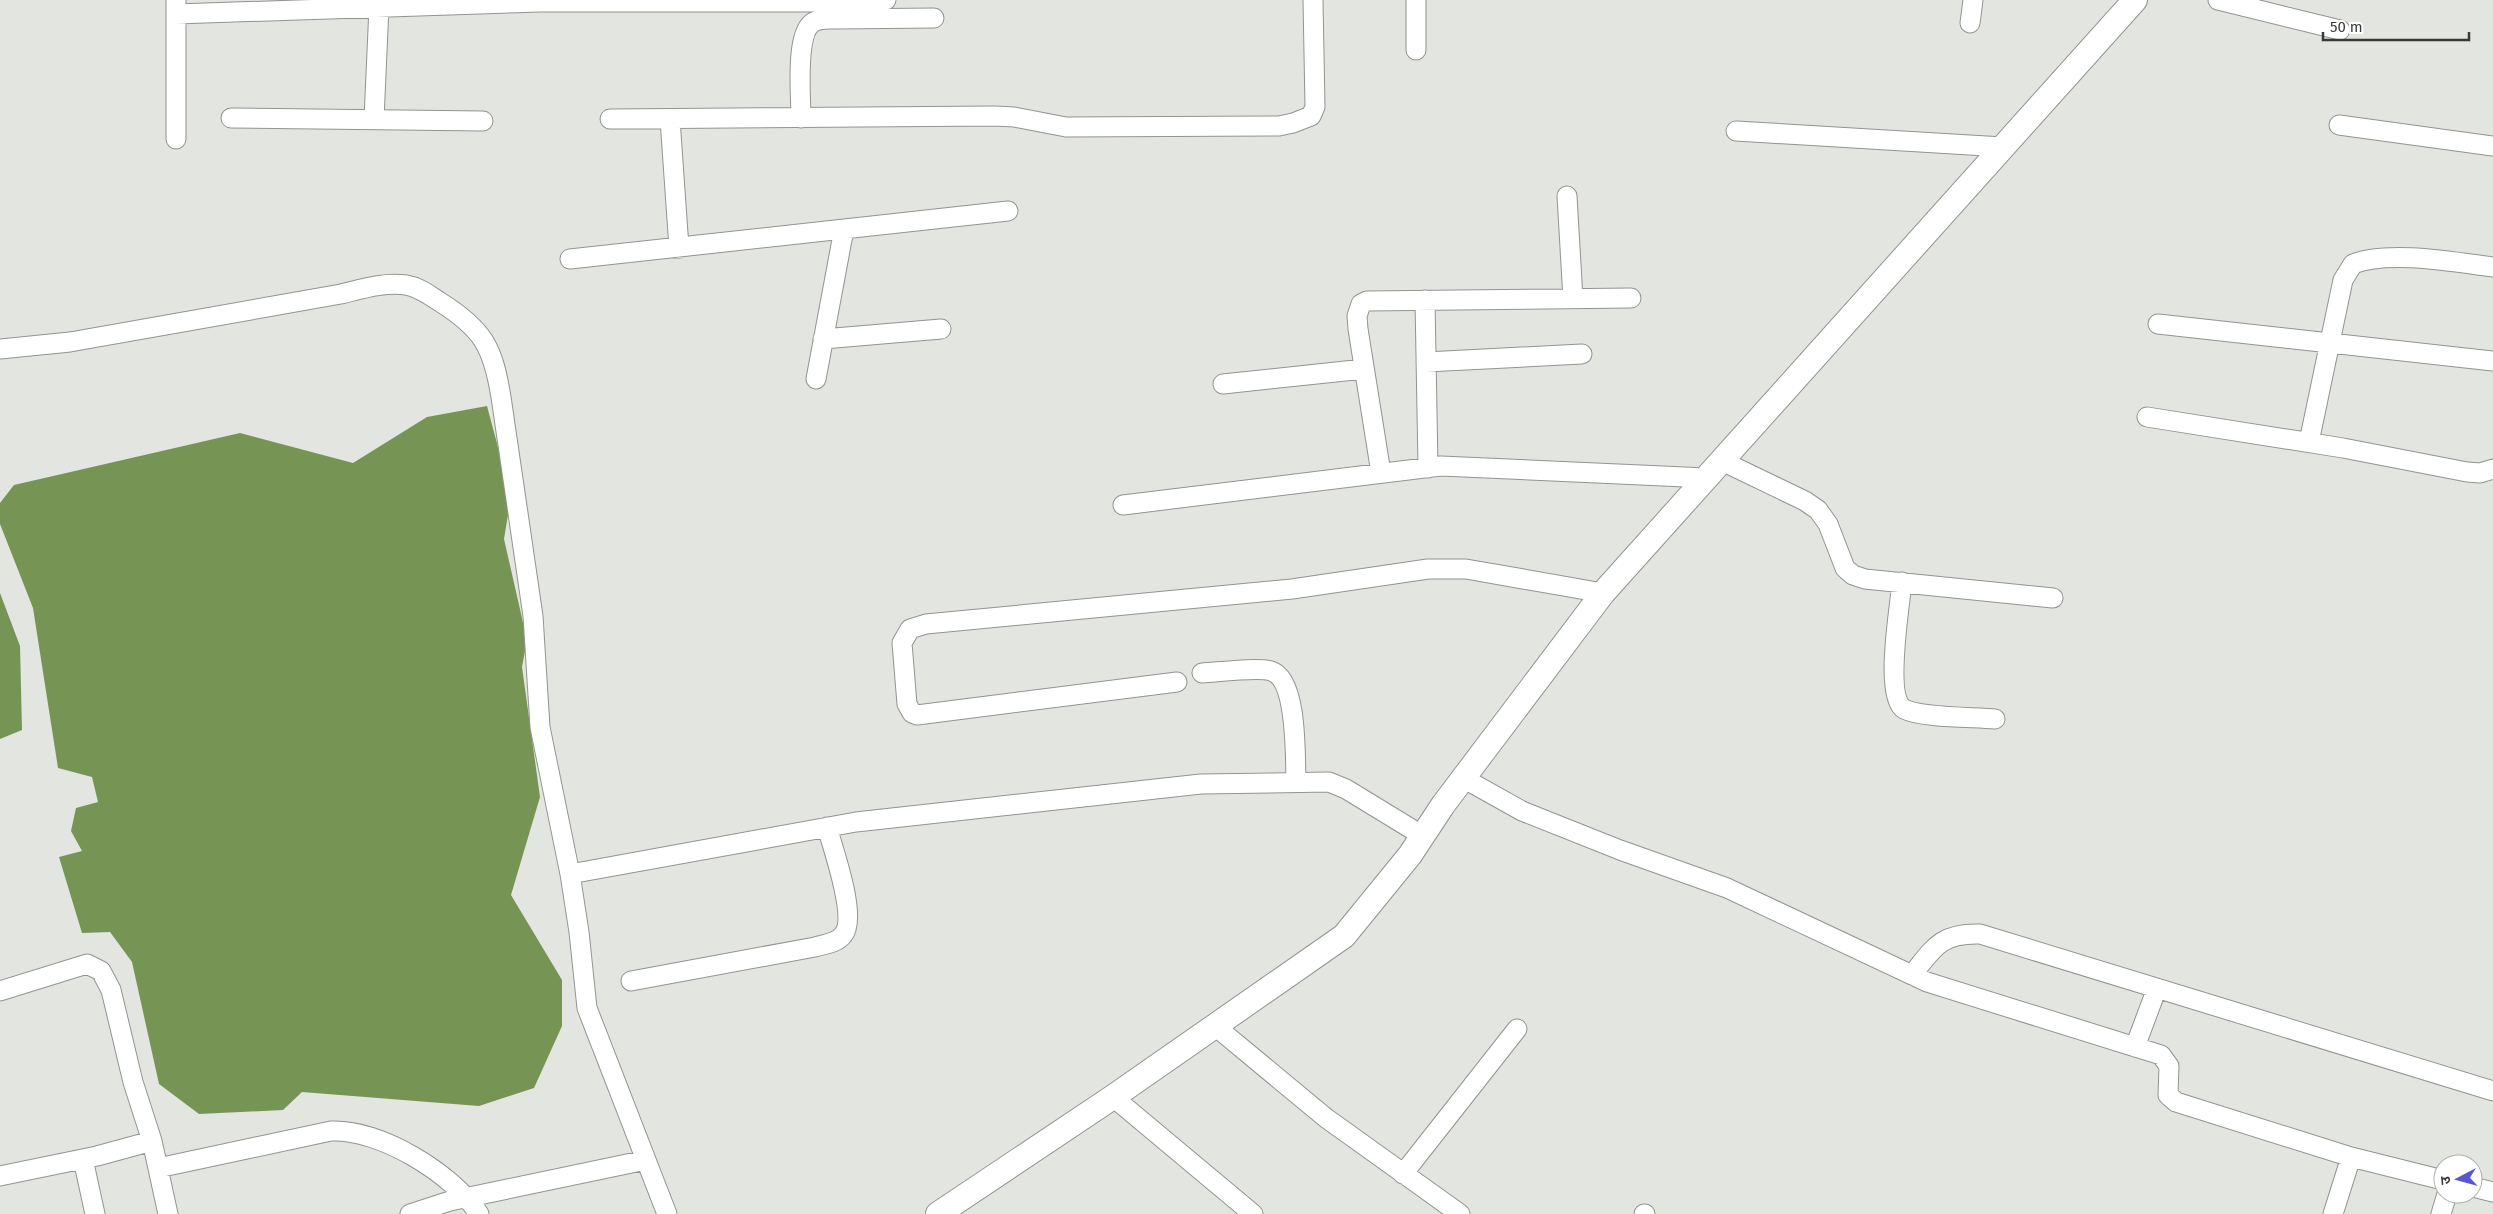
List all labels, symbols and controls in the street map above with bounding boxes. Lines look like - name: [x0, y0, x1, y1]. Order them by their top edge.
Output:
- scale bar: [2323, 10, 2469, 42]
- text: 50 m: [2330, 18, 2363, 36]
- north arrow: [2433, 1154, 2483, 1204]
- text: उ: [2437, 1175, 2454, 1185]

